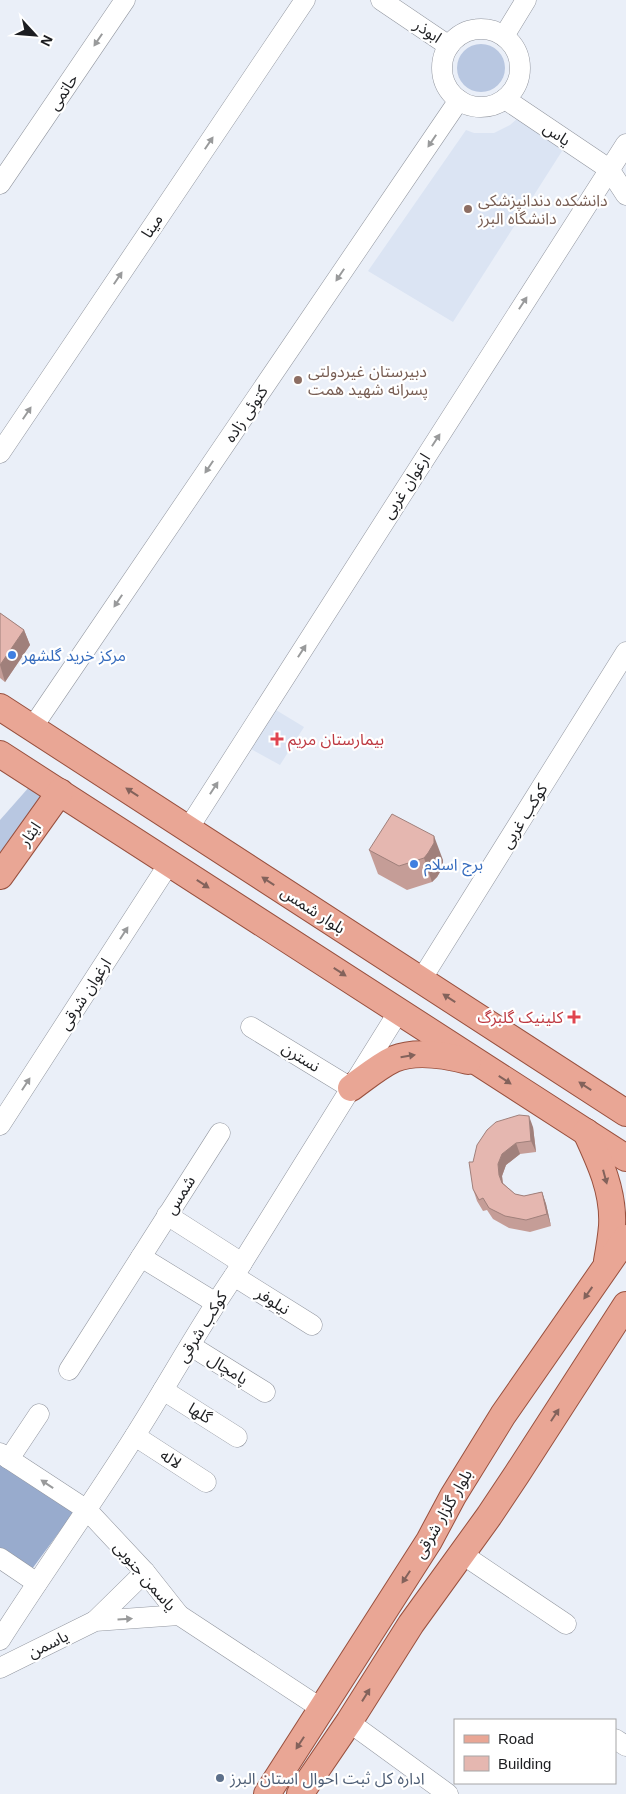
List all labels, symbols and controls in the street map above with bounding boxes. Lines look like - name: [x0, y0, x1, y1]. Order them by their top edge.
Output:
- north arrow: [10, 10, 60, 60]
- street label: ابوذر: [410, 15, 445, 47]
- text: N: [37, 33, 56, 49]
- one-way arrow: [93, 34, 103, 47]
- street label: حاتمی: [45, 71, 82, 114]
- street label: یاس: [540, 119, 574, 150]
- one-way arrow: [427, 134, 437, 147]
- one-way arrow: [204, 136, 213, 150]
- place label: دانشکده دندانپزشکی دانشگاه البرز: [477, 192, 608, 228]
- marker: دانشکده دندانپزشکی دانشگاه البرز: [462, 203, 474, 215]
- street label: مینا: [138, 211, 166, 241]
- one-way arrow: [335, 268, 345, 282]
- one-way arrow: [113, 271, 123, 284]
- one-way arrow: [518, 296, 528, 309]
- place label: دبیرستان غیردولتی پسرانه شهید همت: [308, 363, 428, 400]
- marker: دبیرستان غیردولتی پسرانه شهید همت: [292, 374, 304, 386]
- street label: کتوئی زاده: [221, 382, 272, 446]
- one-way arrow: [22, 406, 32, 419]
- one-way arrow: [431, 433, 441, 446]
- street label: ارغوان غربی: [379, 450, 434, 522]
- one-way arrow: [205, 460, 214, 474]
- one-way arrow: [113, 595, 123, 608]
- one-way arrow: [297, 644, 306, 657]
- place label: مرکز خرید گلشهر: [21, 647, 126, 665]
- marker: مرکز خرید گلشهر: [6, 649, 18, 661]
- place label: بیمارستان مریم: [288, 731, 384, 752]
- marker: بیمارستان مریم: [270, 732, 284, 746]
- street label: کوکب غربی: [498, 780, 552, 852]
- one-way arrow: [209, 781, 219, 794]
- one-way arrow: [125, 788, 139, 797]
- street label: ایثار: [15, 819, 45, 851]
- place label: برج اسلام: [424, 856, 483, 877]
- marker: برج اسلام: [408, 858, 420, 870]
- one-way arrow: [262, 876, 275, 886]
- one-way arrow: [196, 879, 210, 889]
- street label: بلوار شمس: [277, 883, 348, 938]
- one-way arrow: [119, 926, 129, 939]
- street label: ارغوان شرقی: [56, 955, 115, 1033]
- one-way arrow: [333, 968, 346, 977]
- one-way arrow: [442, 993, 455, 1002]
- place label: کلینیک گلبرگ: [478, 1009, 563, 1027]
- marker: کلینیک گلبرگ: [567, 1010, 581, 1024]
- street label: نسترن: [279, 1039, 323, 1076]
- one-way arrow: [400, 1052, 416, 1060]
- one-way arrow: [499, 1075, 512, 1084]
- one-way arrow: [22, 1077, 31, 1091]
- one-way arrow: [578, 1081, 592, 1091]
- one-way arrow: [601, 1169, 609, 1184]
- street label: شمس: [162, 1173, 199, 1218]
- street label: نیلوفر: [252, 1284, 293, 1319]
- one-way arrow: [583, 1286, 593, 1300]
- street label: کوکب شرقی: [174, 1288, 231, 1366]
- street label: پامچال: [204, 1350, 251, 1390]
- street label: گلها: [185, 1399, 215, 1428]
- one-way arrow: [550, 1409, 559, 1422]
- street label: لاله: [157, 1446, 185, 1472]
- street label: بلوار گلزار شرقی: [411, 1467, 476, 1562]
- one-way arrow: [40, 1479, 53, 1488]
- street label: یاسمن جنوبی: [110, 1538, 180, 1615]
- one-way arrow: [402, 1570, 411, 1583]
- one-way arrow: [118, 1614, 134, 1622]
- street label: یاسمن: [25, 1627, 71, 1662]
- one-way arrow: [361, 1688, 370, 1702]
- legend: [454, 1719, 616, 1784]
- text: Road: [498, 1730, 534, 1747]
- one-way arrow: [295, 1736, 305, 1750]
- text: Building: [498, 1755, 551, 1772]
- place label: اداره کل ثبت احوال استان البرز: [229, 1770, 425, 1789]
- marker: اداره کل ثبت احوال استان البرز: [214, 1772, 226, 1784]

